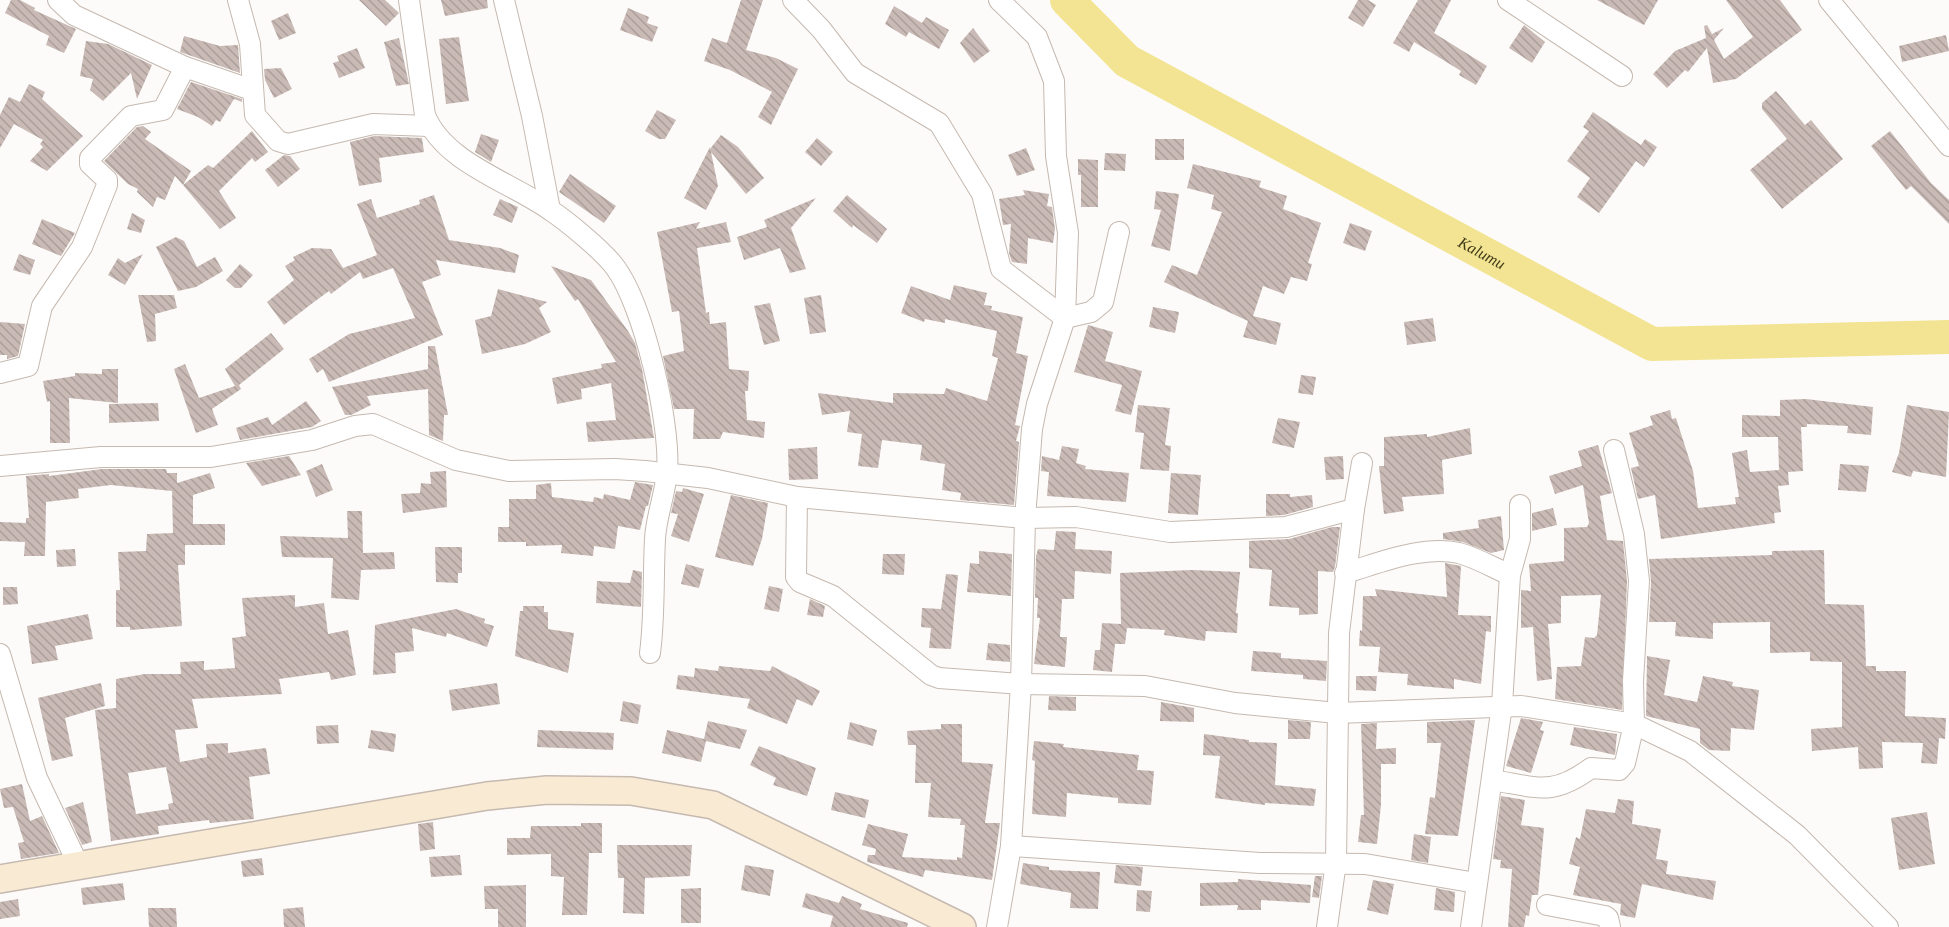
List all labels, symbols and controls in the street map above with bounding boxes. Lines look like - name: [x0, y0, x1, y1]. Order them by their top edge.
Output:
- water label: Kalumu: [1455, 232, 1508, 272]

